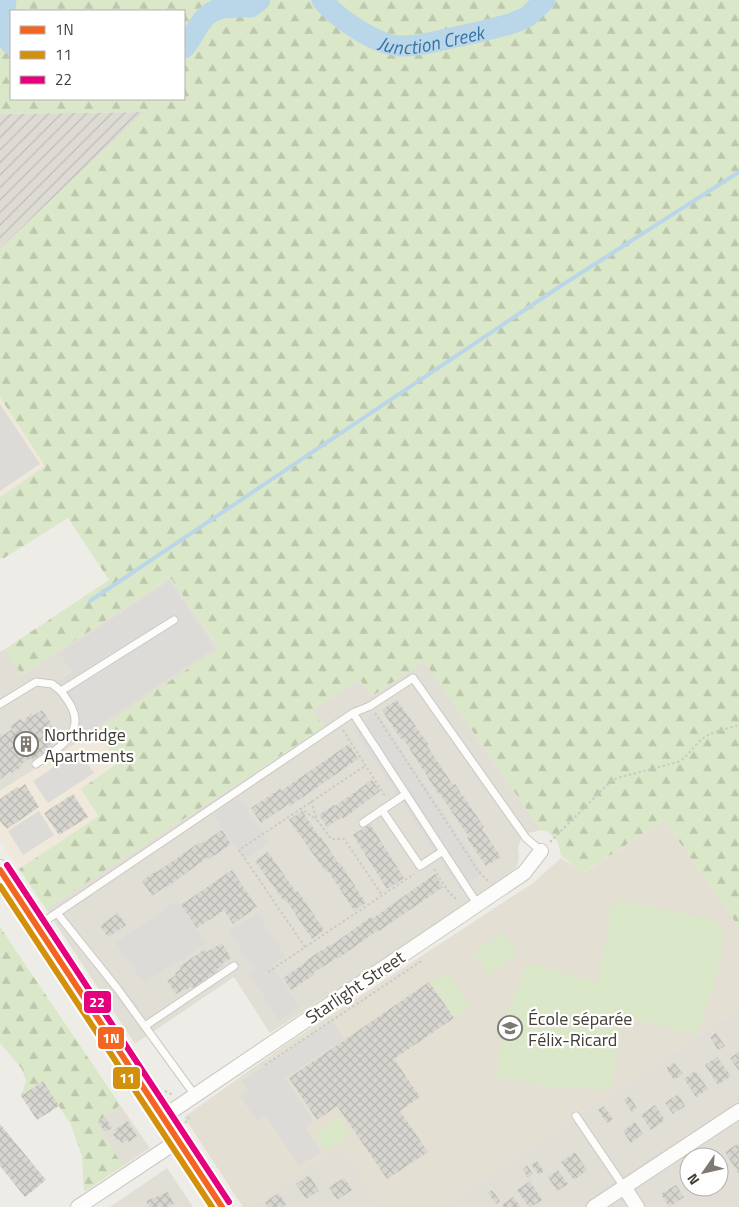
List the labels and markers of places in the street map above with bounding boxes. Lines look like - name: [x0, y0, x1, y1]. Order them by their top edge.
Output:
- place label: Northridge Apartments: [44, 721, 134, 769]
- building icon: Northridge Apartments: [13, 731, 39, 757]
- place label: École séparée Félix-Ricard: [528, 1005, 632, 1053]
- school or university icon: École séparée Félix-Ricard: [497, 1015, 523, 1041]

